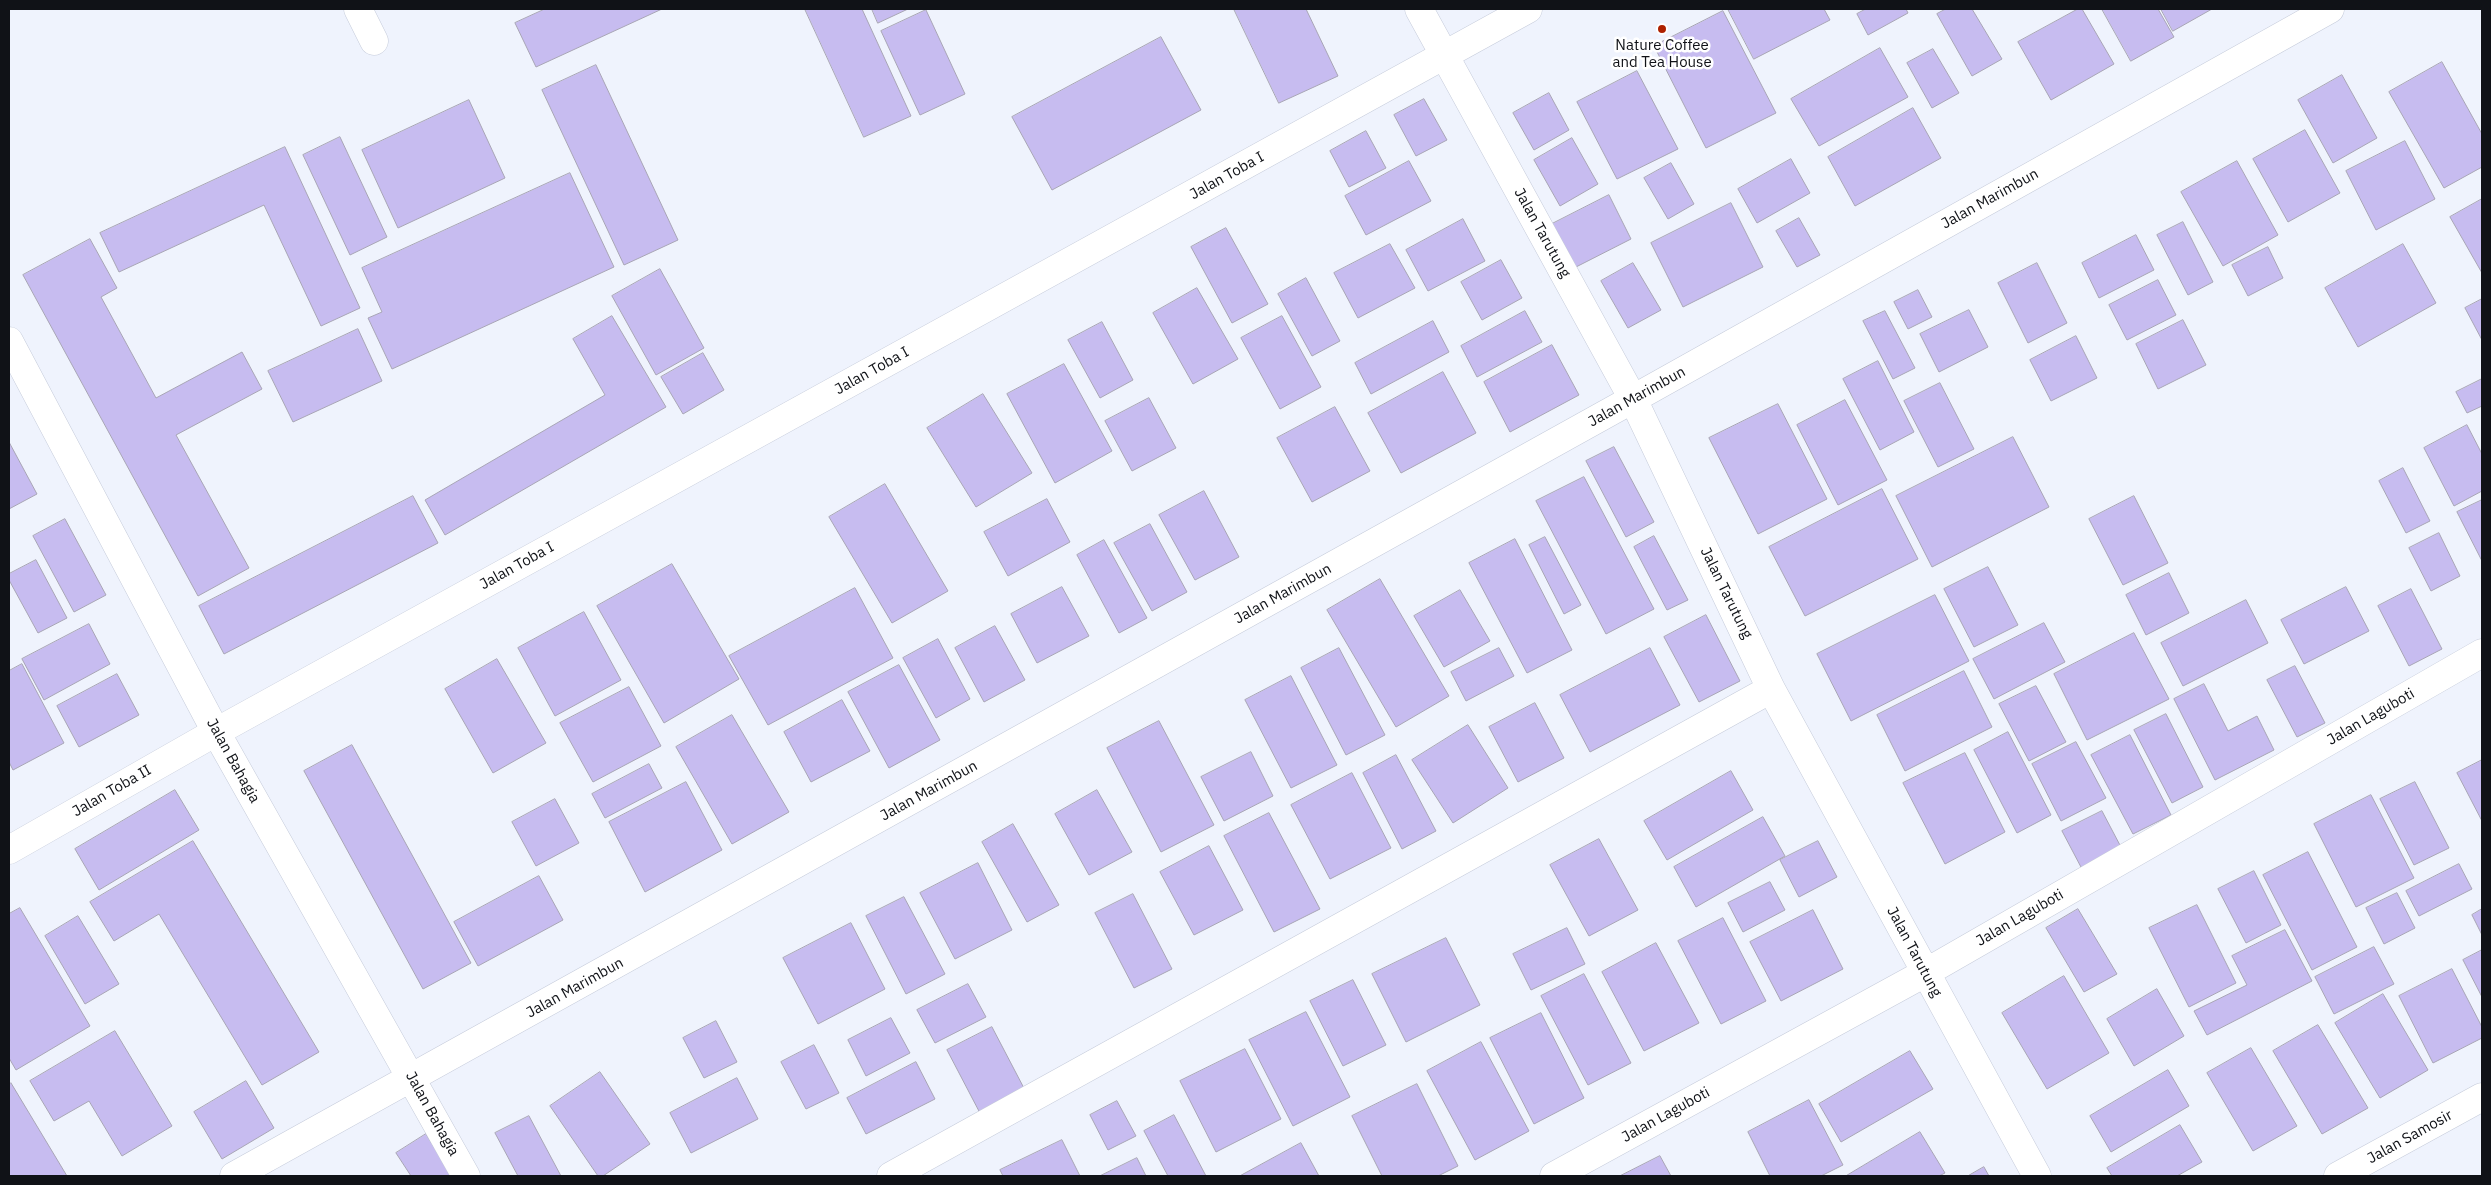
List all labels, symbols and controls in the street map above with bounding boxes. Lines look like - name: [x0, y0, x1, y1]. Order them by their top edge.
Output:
- marker: Nature Coffee and Tea House: [1656, 23, 1668, 35]
- place label: Nature Coffee and Tea House: [1612, 37, 1712, 72]
- street label: Jalan Toba I: [1187, 148, 1267, 204]
- street label: Jalan Marimbun: [1938, 165, 2042, 233]
- street label: Jalan Tarutung: [1510, 185, 1574, 281]
- street label: Jalan Toba I: [832, 343, 912, 399]
- street label: Jalan Marimbun: [1585, 363, 1689, 431]
- street label: Jalan Toba I: [477, 538, 557, 594]
- street label: Jalan Tarutung: [1696, 544, 1756, 642]
- street label: Jalan Marimbun: [1231, 560, 1335, 628]
- street label: Jalan Laguboti: [2324, 685, 2418, 749]
- street label: Jalan Bahagia: [202, 716, 264, 806]
- street label: Jalan Marimbun: [877, 757, 981, 825]
- street label: Jalan Toba II: [69, 761, 155, 821]
- street label: Jalan Laguboti: [1973, 886, 2067, 950]
- street label: Jalan Tarutung: [1883, 904, 1945, 1000]
- street label: Jalan Marimbun: [523, 954, 627, 1022]
- street label: Jalan Bahagia: [401, 1069, 463, 1159]
- street label: Jalan Laguboti: [1619, 1083, 1713, 1147]
- street label: Jalan Samosir: [2364, 1106, 2456, 1168]

